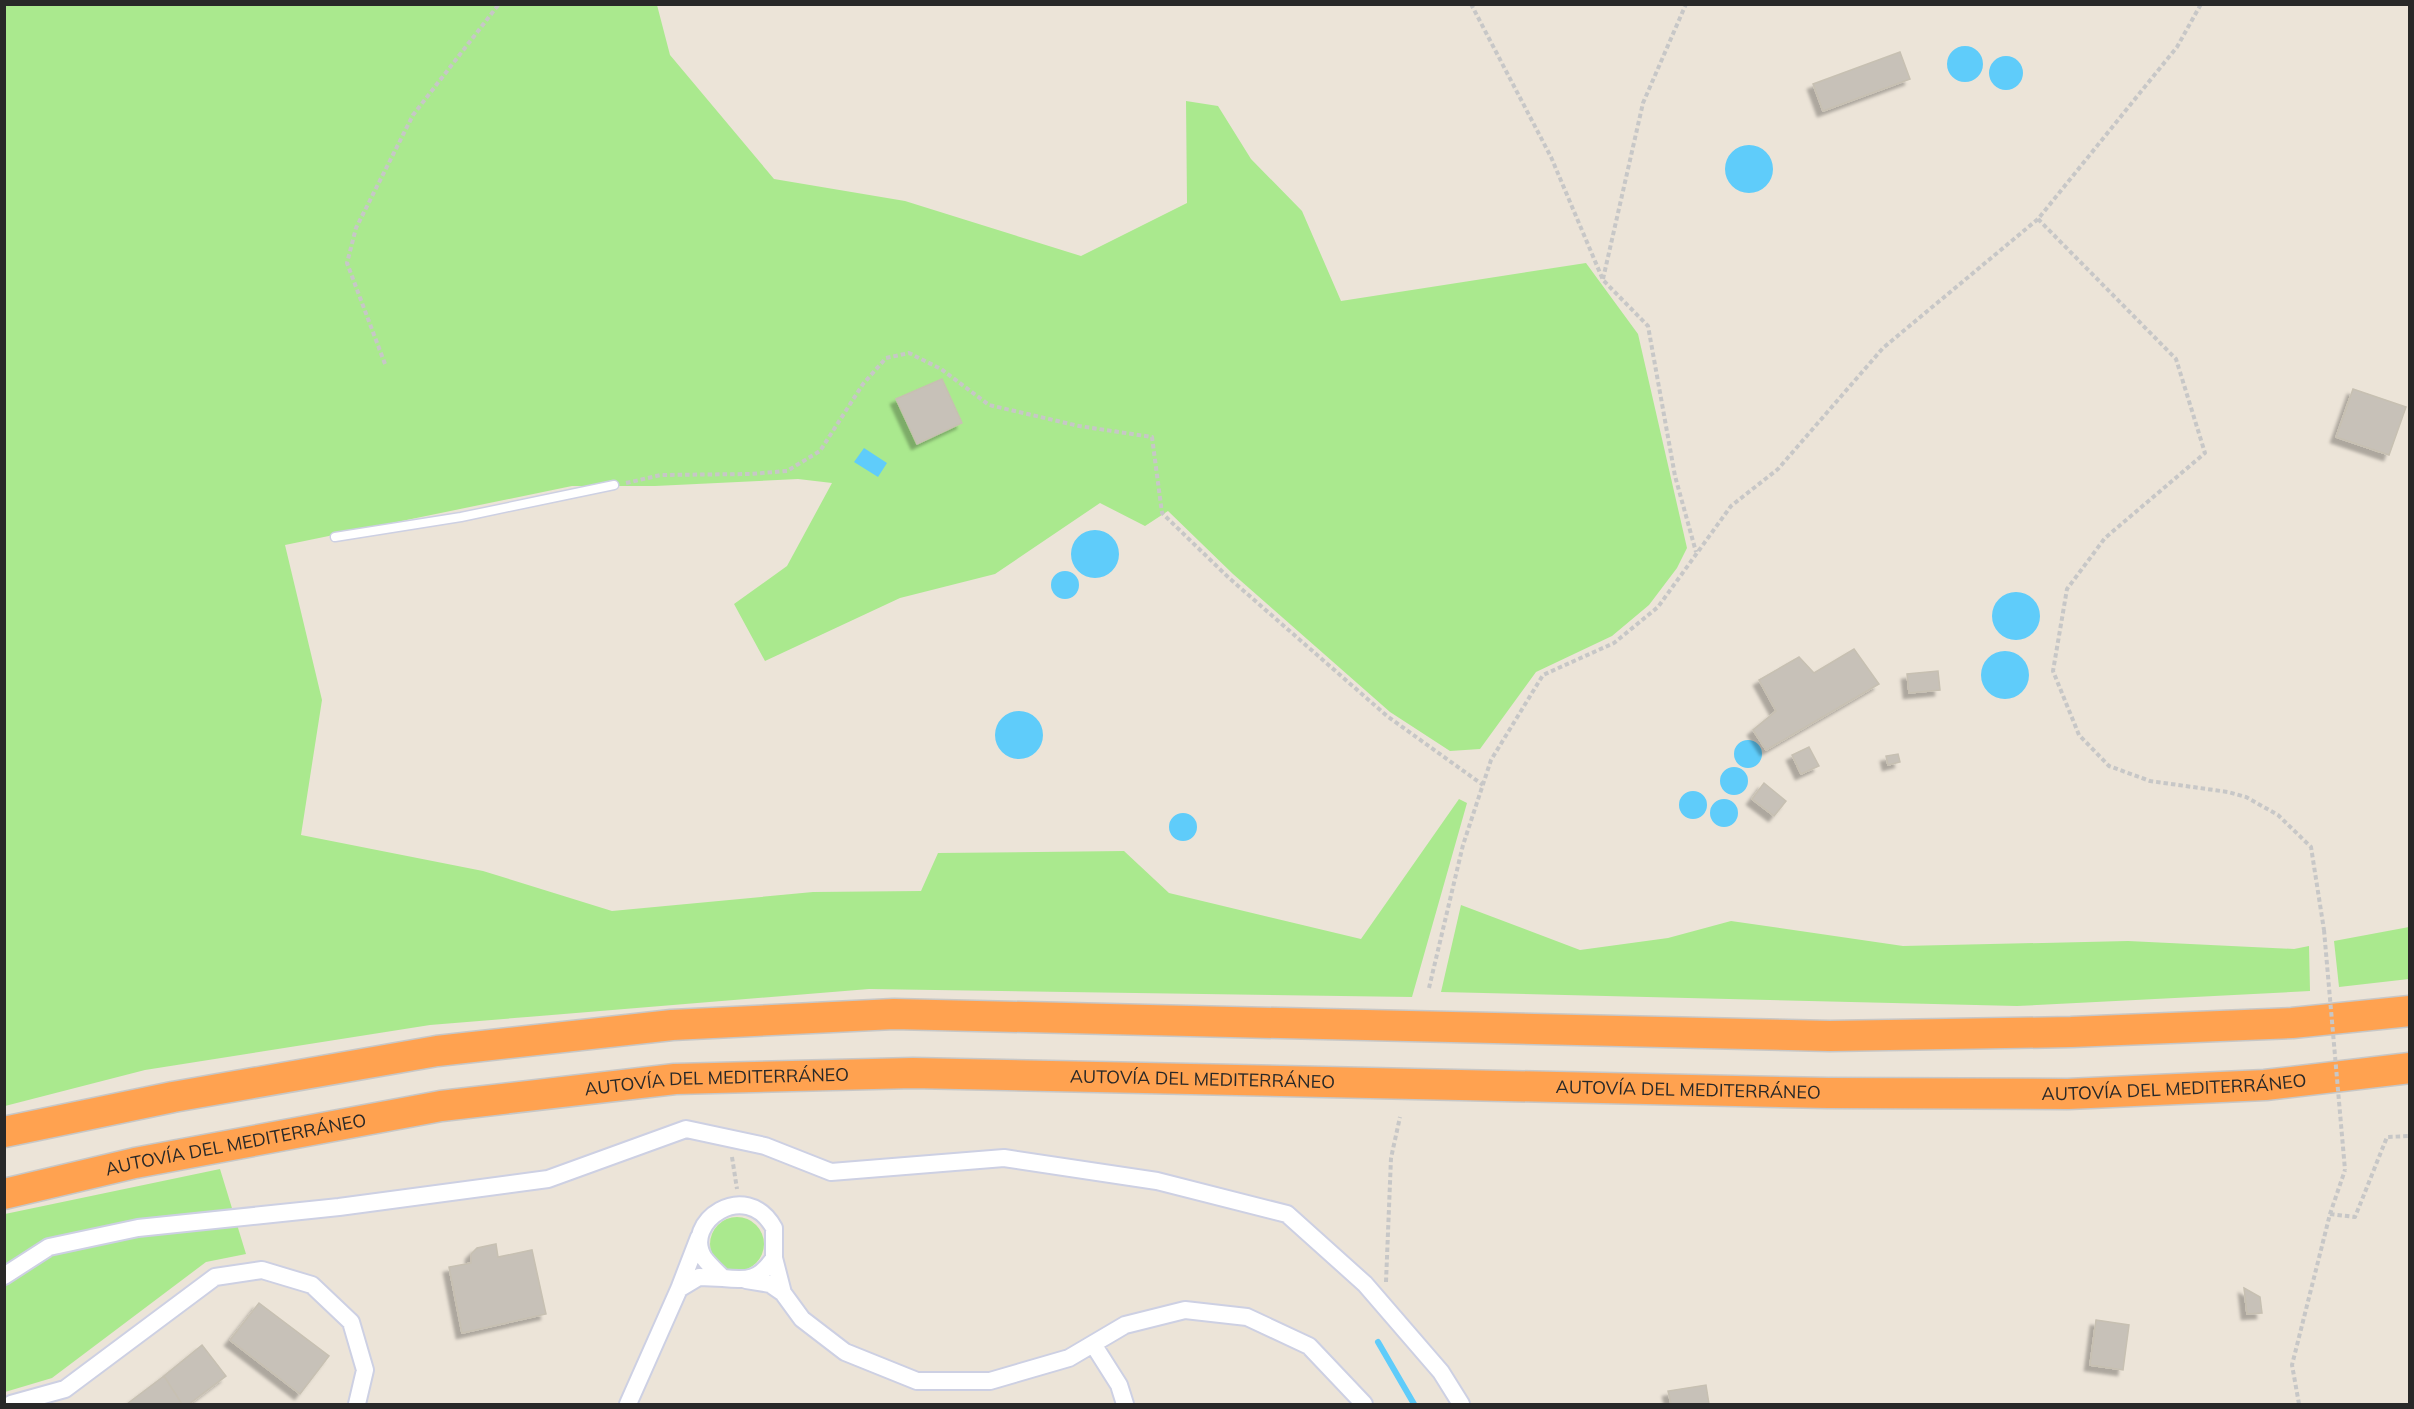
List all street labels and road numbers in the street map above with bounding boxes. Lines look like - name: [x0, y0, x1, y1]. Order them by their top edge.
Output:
- street label: AUTOVÍA DEL MEDITERRÁNEO: [583, 1063, 849, 1100]
- street label: AUTOVÍA DEL MEDITERRÁNEO: [1070, 1064, 1335, 1093]
- street label: AUTOVÍA DEL MEDITERRÁNEO: [2042, 1068, 2308, 1105]
- street label: AUTOVÍA DEL MEDITERRÁNEO: [1555, 1075, 1821, 1104]
- street label: AUTOVÍA DEL MEDITERRÁNEO: [103, 1108, 368, 1181]

